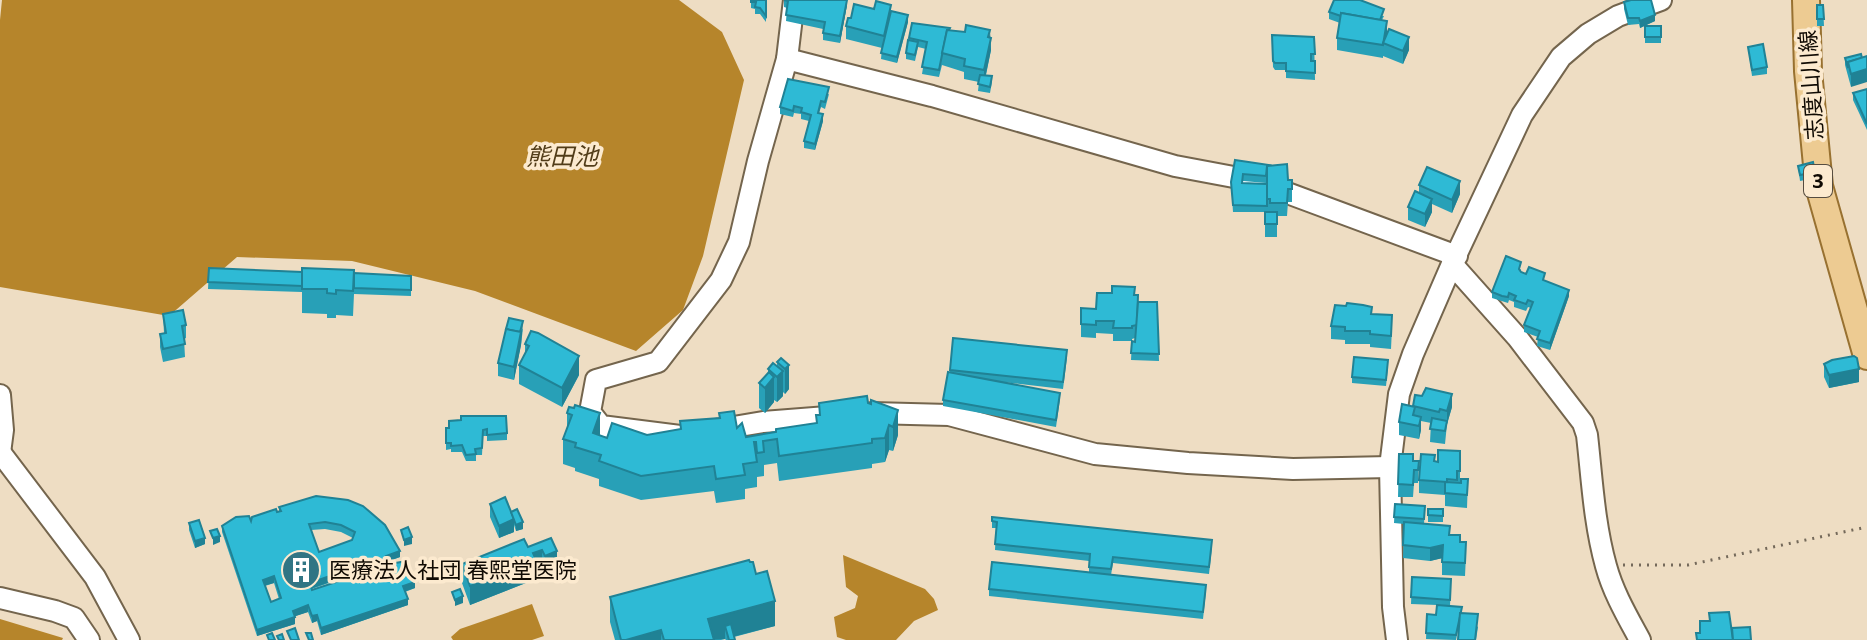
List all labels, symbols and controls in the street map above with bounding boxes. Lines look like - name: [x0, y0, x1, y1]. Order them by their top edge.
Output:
- street label: 志度山川線: [1791, 29, 1829, 141]
- water label: 熊田池: [526, 139, 600, 172]
- road number: 3: [1804, 165, 1832, 197]
- building icon: 医療法人社団 春熙堂医院: [280, 549, 322, 591]
- place label: 医療法人社団 春熙堂医院: [329, 554, 577, 584]

